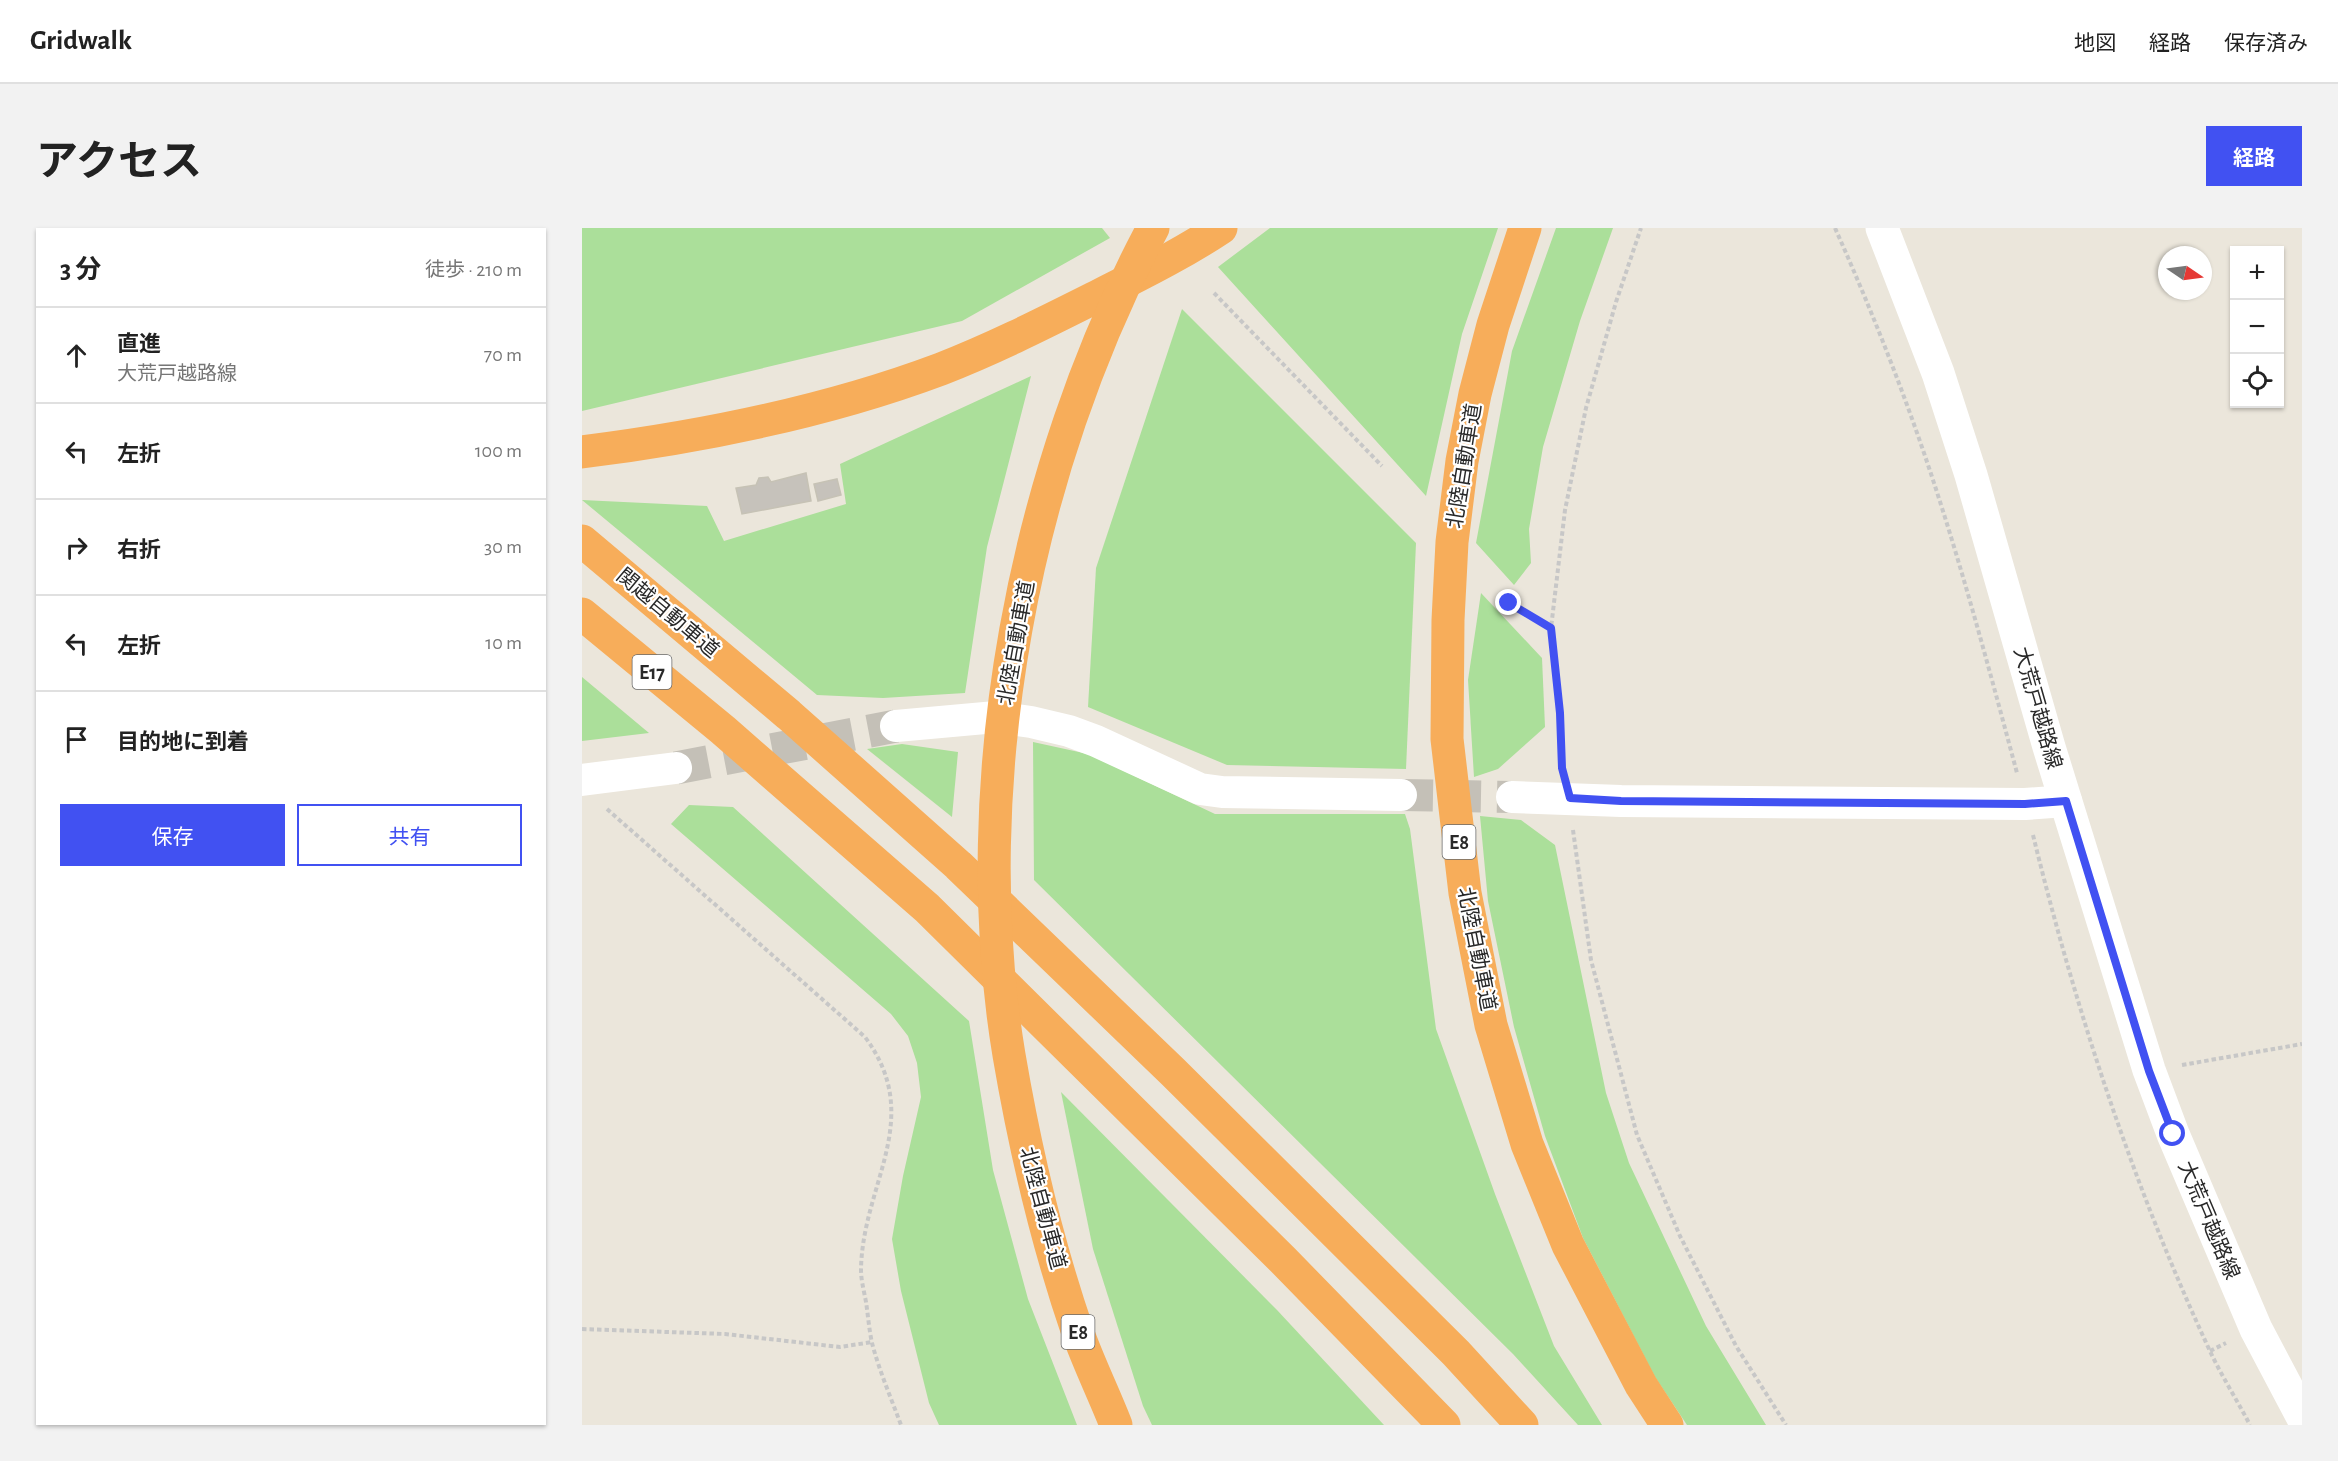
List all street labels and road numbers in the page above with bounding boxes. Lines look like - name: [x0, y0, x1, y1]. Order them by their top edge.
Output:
- street label: 北陸自動車道: [1443, 402, 1485, 530]
- street label: 関越自動車道: [613, 564, 723, 662]
- street label: 北陸自動車道: [994, 579, 1038, 707]
- street label: 大荒戸越路線: [2010, 644, 2066, 772]
- road number: E17: [632, 655, 672, 689]
- road number: E8: [1442, 825, 1476, 859]
- street label: 北陸自動車道: [1454, 885, 1500, 1013]
- street label: 北陸自動車道: [1016, 1144, 1070, 1272]
- street label: 大荒戸越路線: [2174, 1158, 2244, 1282]
- road number: E8: [1062, 1315, 1094, 1349]

